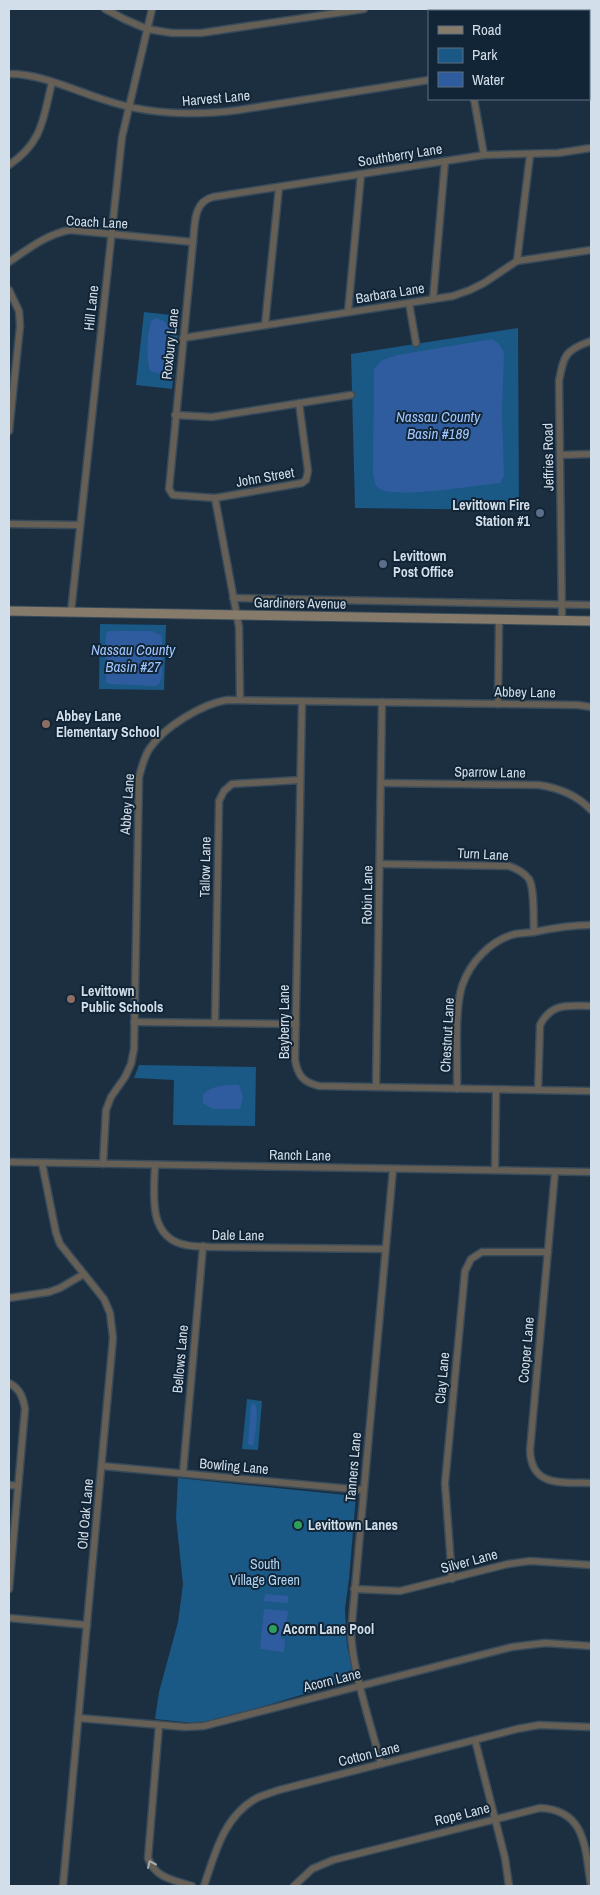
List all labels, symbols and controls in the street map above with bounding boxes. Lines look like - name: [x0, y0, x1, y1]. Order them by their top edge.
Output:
- legend: [428, 10, 590, 100]
- text: Road: [472, 19, 501, 40]
- text: Park: [472, 44, 498, 65]
- text: Water: [472, 69, 504, 90]
- street label: Harvest Lane: [181, 86, 251, 110]
- street label: Southberry Lane: [357, 139, 443, 171]
- street label: Coach Lane: [66, 211, 128, 233]
- street label: Barbara Lane: [354, 279, 426, 307]
- street label: Hill Lane: [80, 285, 102, 331]
- street label: Roxbury Lane: [157, 308, 183, 380]
- water label: Nassau County Basin #189: [396, 406, 481, 444]
- street label: Jeffries Road: [538, 423, 558, 491]
- street label: John Street: [235, 463, 295, 491]
- place label: Levittown Fire Station #1: [452, 496, 531, 530]
- marker: Levittown Fire Station #1: [534, 507, 546, 519]
- place label: Levittown Post Office: [393, 547, 454, 581]
- marker: Levittown Post Office: [377, 558, 389, 570]
- street label: Gardiners Avenue: [254, 593, 346, 613]
- water label: Nassau County Basin #27: [91, 639, 176, 677]
- street label: Abbey Lane: [493, 682, 556, 702]
- place label: Abbey Lane Elementary School: [56, 707, 159, 741]
- marker: Abbey Lane Elementary School: [40, 718, 52, 730]
- street label: Sparrow Lane: [454, 762, 526, 782]
- street label: Abbey Lane: [116, 773, 138, 836]
- street label: Tallow Lane: [195, 836, 215, 898]
- street label: Turn Lane: [457, 844, 509, 864]
- street label: Robin Lane: [357, 865, 377, 925]
- place label: Levittown Public Schools: [81, 982, 163, 1016]
- street label: Bayberry Lane: [275, 985, 293, 1059]
- marker: Levittown Public Schools: [65, 993, 77, 1005]
- street label: Chestnut Lane: [436, 997, 458, 1073]
- street label: Ranch Lane: [269, 1145, 331, 1165]
- street label: Dale Lane: [212, 1226, 264, 1244]
- street label: Cooper Lane: [514, 1316, 538, 1384]
- street label: Bellows Lane: [168, 1324, 192, 1394]
- street label: Clay Lane: [431, 1351, 453, 1405]
- street label: Tanners Lane: [341, 1431, 365, 1503]
- street label: Bowling Lane: [199, 1454, 269, 1478]
- street label: Old Oak Lane: [73, 1478, 97, 1550]
- place label: Levittown Lanes: [308, 1516, 398, 1534]
- marker: Levittown Lanes: [292, 1519, 304, 1531]
- street label: Silver Lane: [439, 1545, 499, 1577]
- park label: South Village Green: [230, 1555, 300, 1589]
- place label: Acorn Lane Pool: [283, 1620, 374, 1638]
- marker: Acorn Lane Pool: [267, 1623, 279, 1635]
- street label: Acorn Lane: [300, 1664, 363, 1696]
- street label: Cotton Lane: [336, 1738, 402, 1770]
- street label: Rope Lane: [433, 1798, 491, 1830]
- one-way arrow: [147, 1860, 158, 1869]

